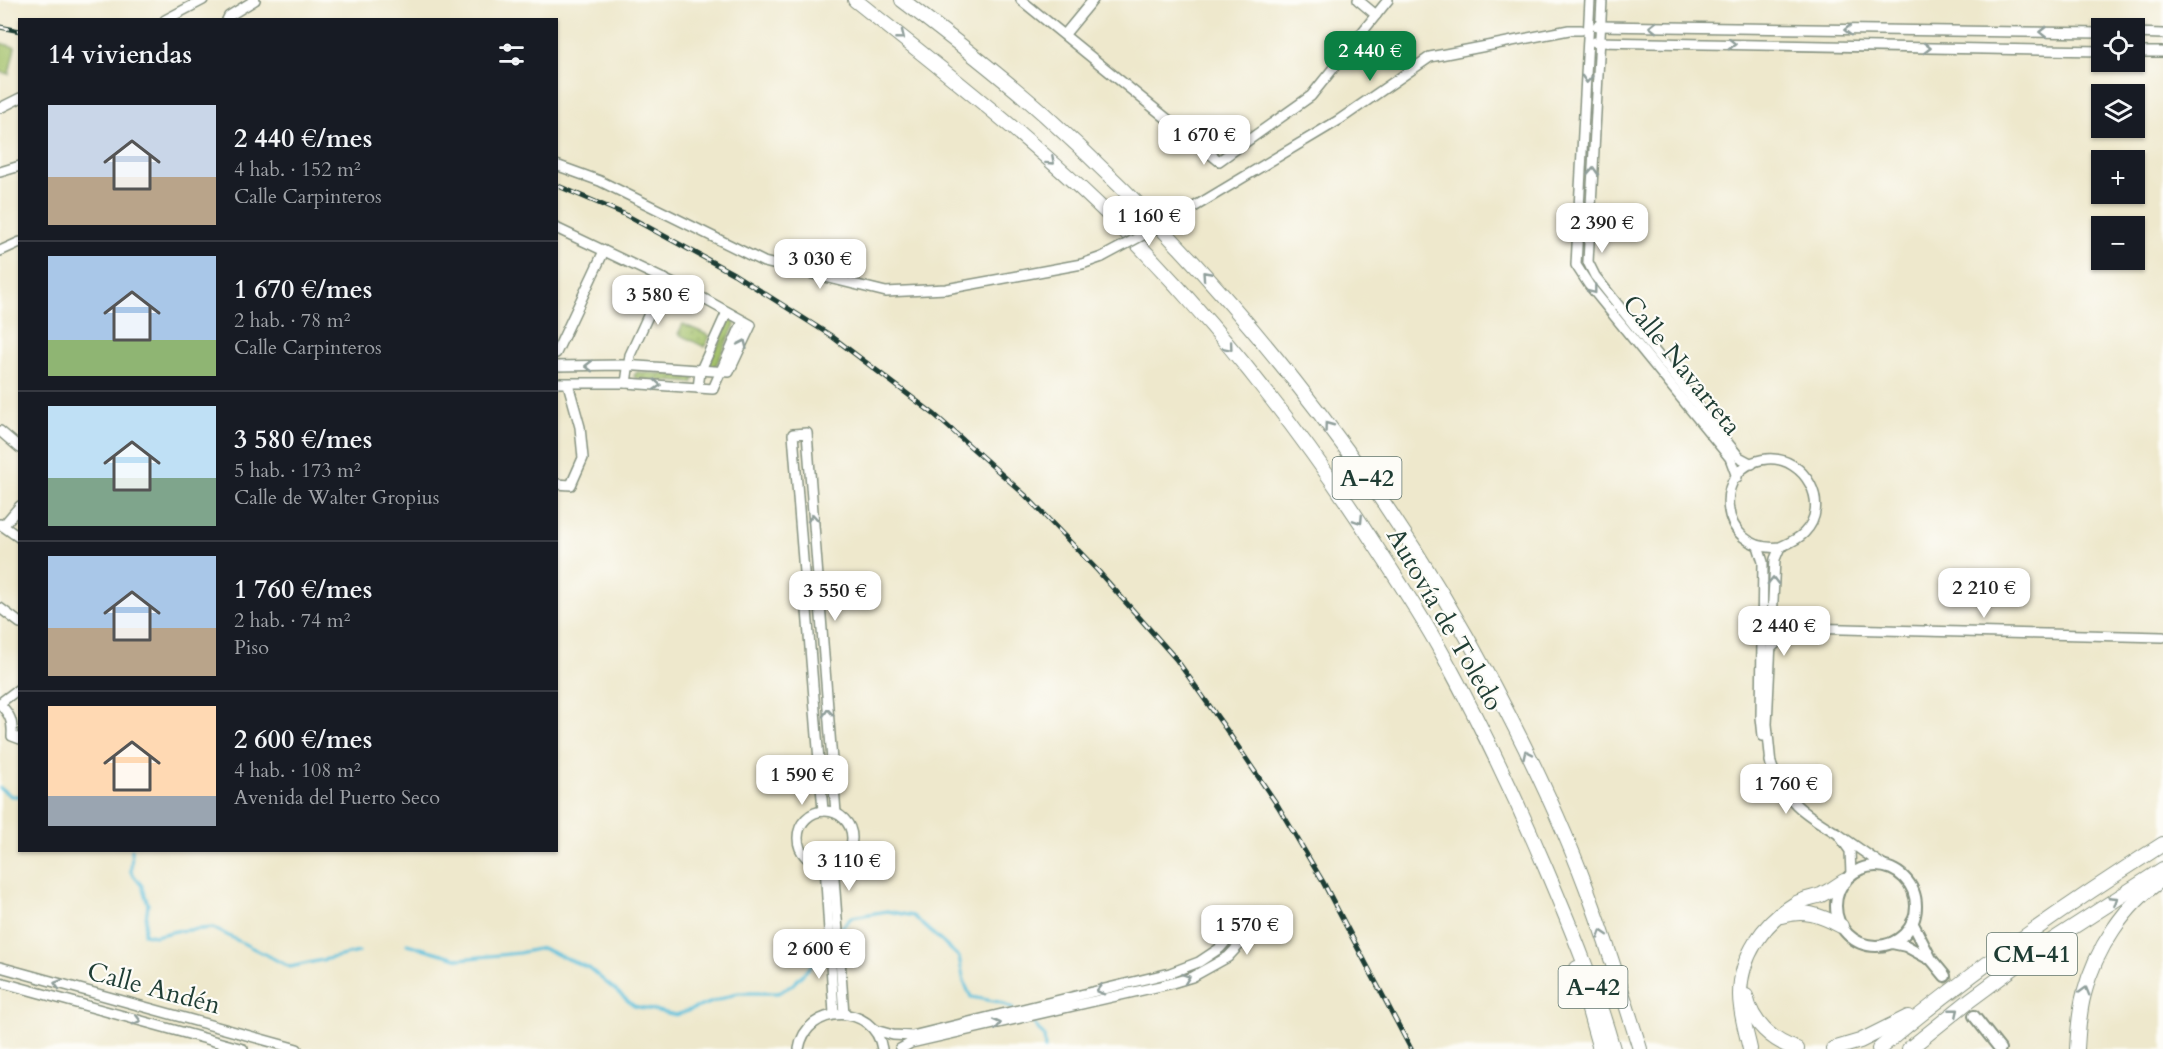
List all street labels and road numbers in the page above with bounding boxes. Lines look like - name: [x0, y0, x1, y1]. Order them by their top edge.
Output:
- street label: Calle Navarreta: [1615, 287, 1749, 443]
- road number: A-42: [1332, 457, 1402, 499]
- street label: Autovía de Toledo: [1378, 521, 1512, 717]
- road number: CM-41: [1987, 933, 2077, 975]
- street label: Calle Andén: [83, 953, 225, 1023]
- road number: A-42: [1558, 966, 1628, 1008]

